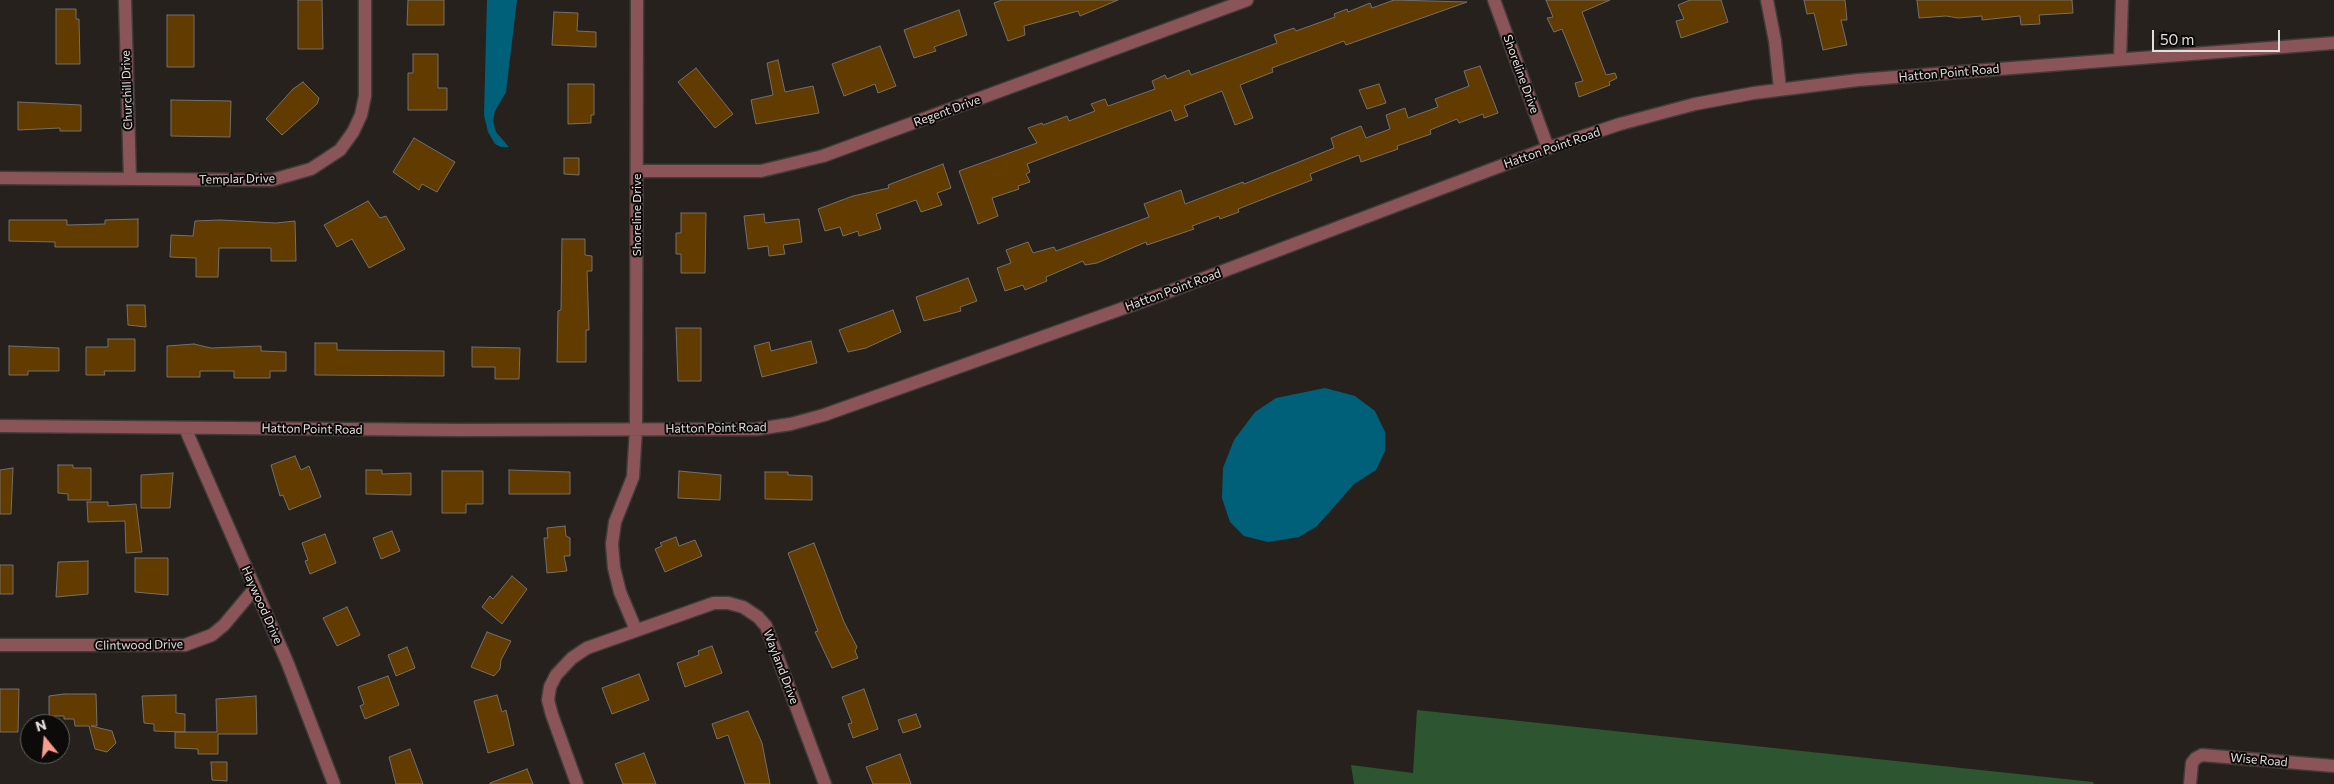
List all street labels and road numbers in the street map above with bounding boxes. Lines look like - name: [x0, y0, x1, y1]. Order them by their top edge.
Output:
- street label: Shoreline Drive: [1500, 33, 1542, 115]
- street label: Churchill Drive: [118, 50, 136, 130]
- street label: Hatton Point Road: [1898, 61, 2000, 85]
- street label: Regent Drive: [912, 92, 982, 130]
- street label: Hatton Point Road: [1502, 125, 1602, 171]
- street label: Templar Drive: [199, 171, 275, 187]
- street label: Shoreline Drive: [630, 174, 644, 256]
- street label: Hatton Point Road: [1123, 266, 1223, 314]
- street label: Hatton Point Road: [665, 420, 767, 436]
- street label: Hatton Point Road: [261, 421, 363, 437]
- street label: Haywood Drive: [238, 564, 286, 646]
- street label: Wayland Drive: [760, 628, 802, 706]
- street label: Clintwood Drive: [95, 637, 183, 653]
- street label: Wise Road: [2230, 750, 2288, 770]

